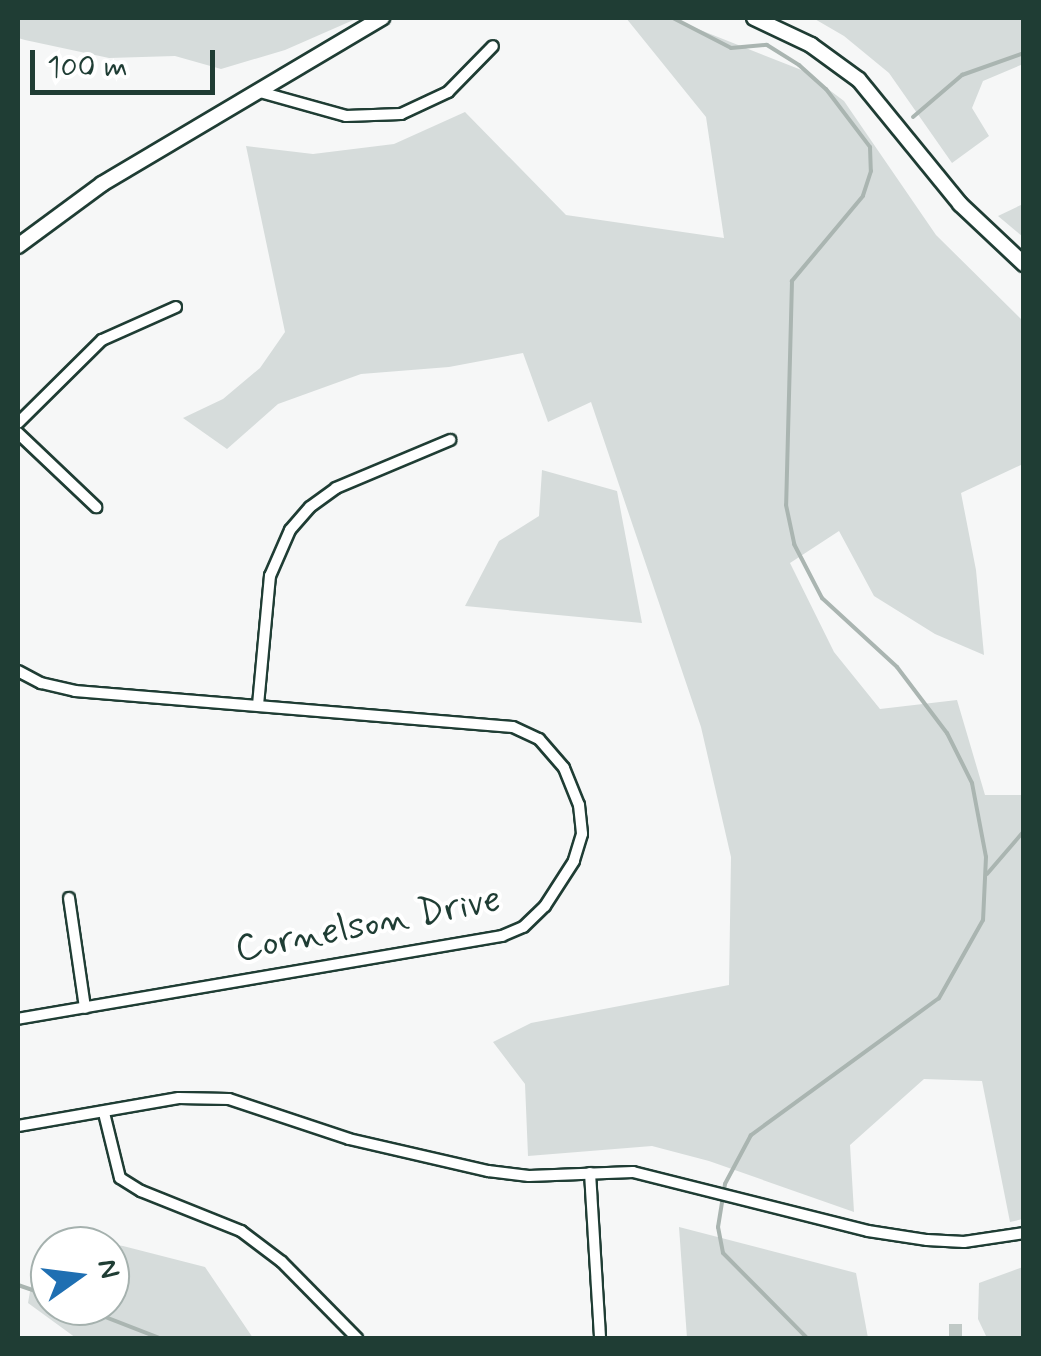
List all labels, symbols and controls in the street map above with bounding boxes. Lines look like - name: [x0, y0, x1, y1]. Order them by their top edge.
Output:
- scale bar: [35, 30, 220, 92]
- text: 100 m: [47, 48, 128, 87]
- street label: Cornelson Drive: [231, 877, 505, 973]
- north arrow: [30, 1226, 130, 1326]
- text: N: [87, 1256, 128, 1283]

